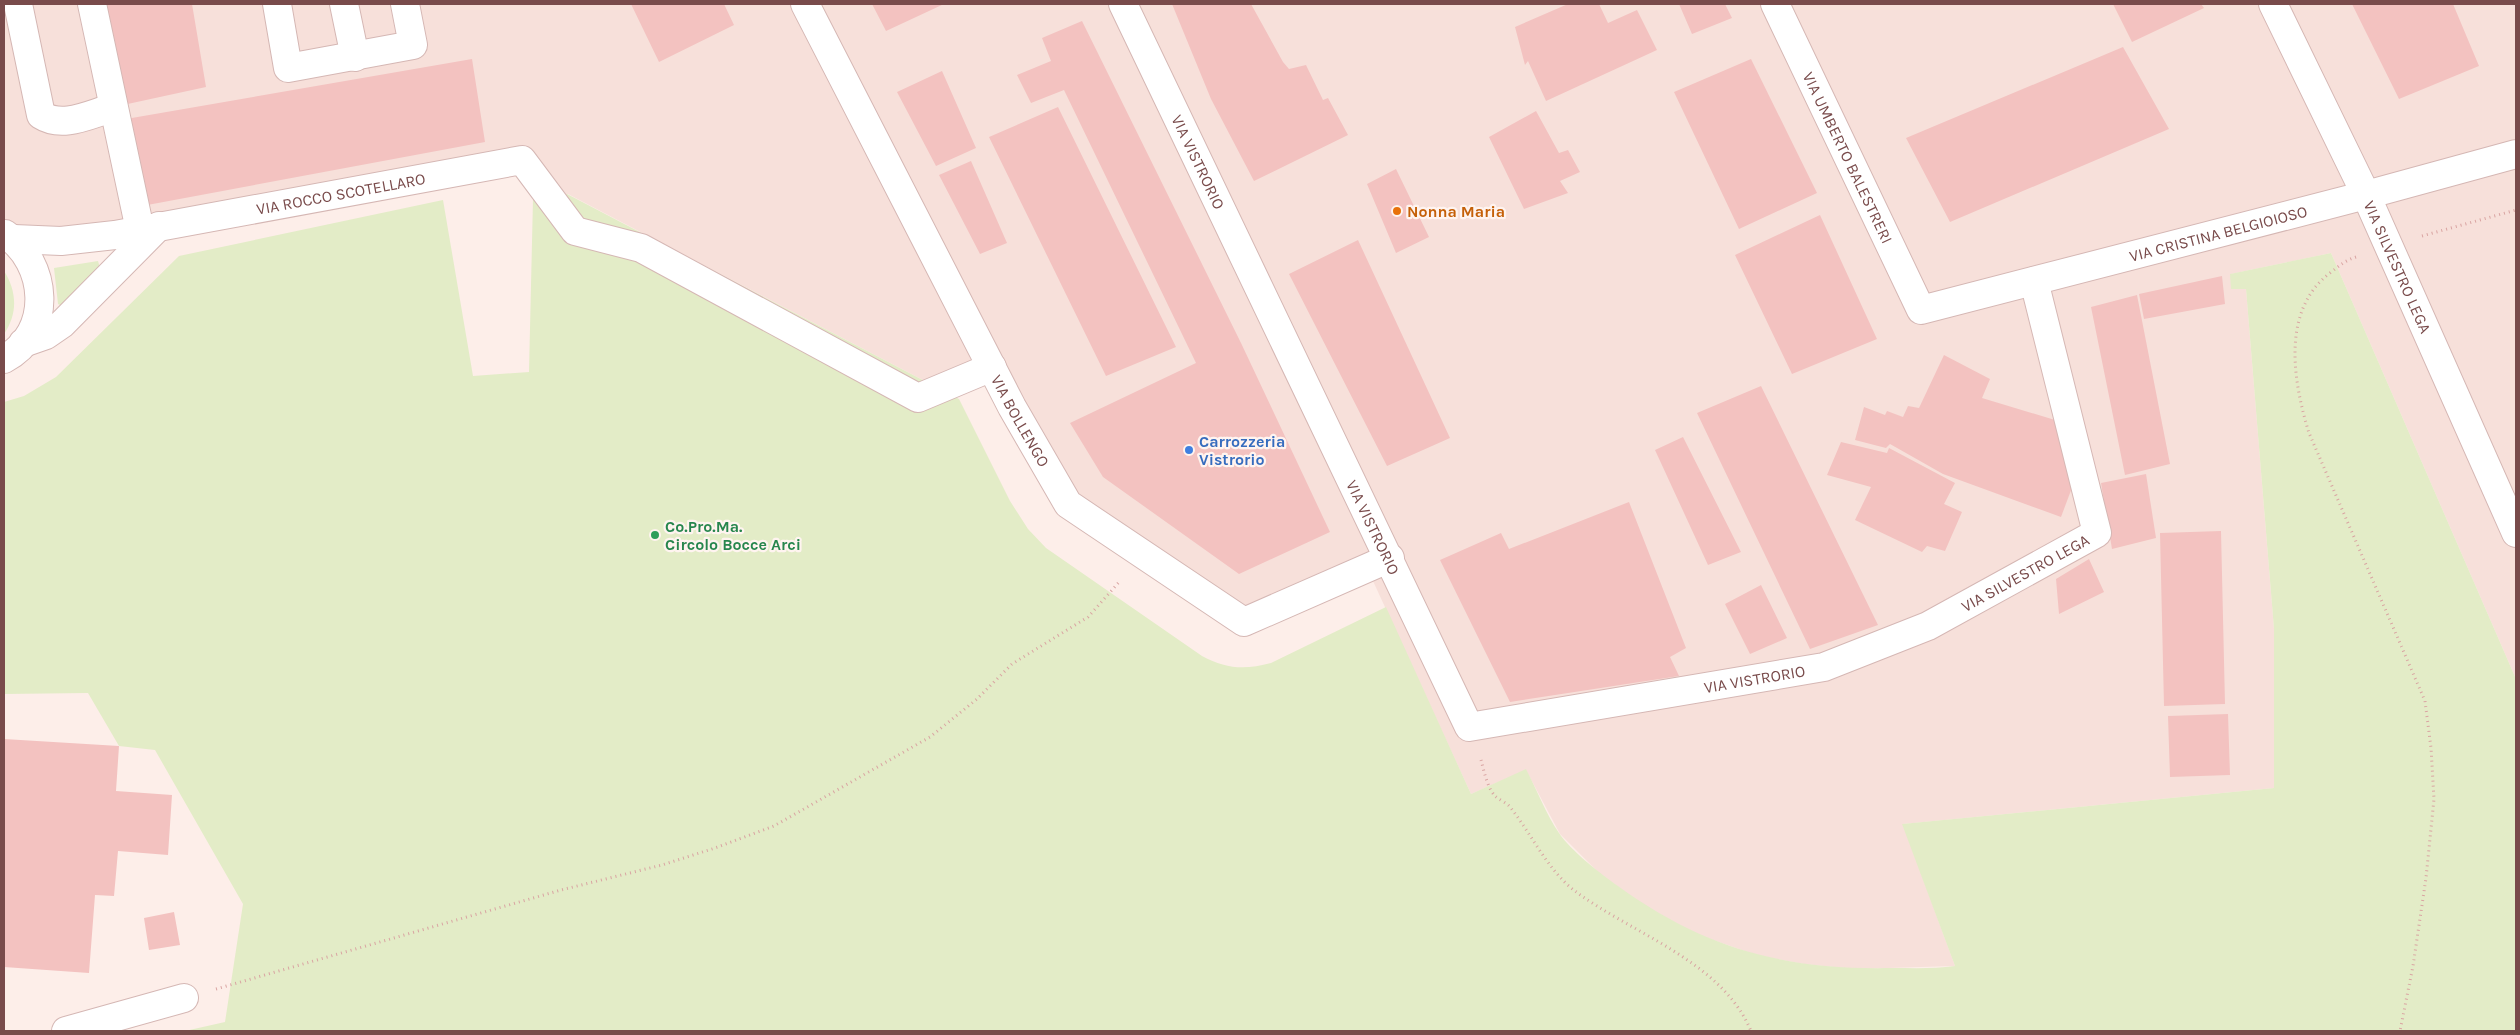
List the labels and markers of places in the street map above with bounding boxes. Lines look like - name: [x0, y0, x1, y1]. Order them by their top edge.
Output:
- place label: Nonna Maria: [1407, 202, 1505, 221]
- marker: Nonna Maria: [1391, 205, 1403, 217]
- place label: Carrozzeria Vistrorio: [1199, 432, 1285, 469]
- marker: Carrozzeria Vistrorio: [1183, 444, 1195, 456]
- place label: Co.Pro.Ma. Circolo Bocce Arci: [665, 517, 801, 554]
- marker: Co.Pro.Ma. Circolo Bocce Arci: [649, 529, 661, 541]

